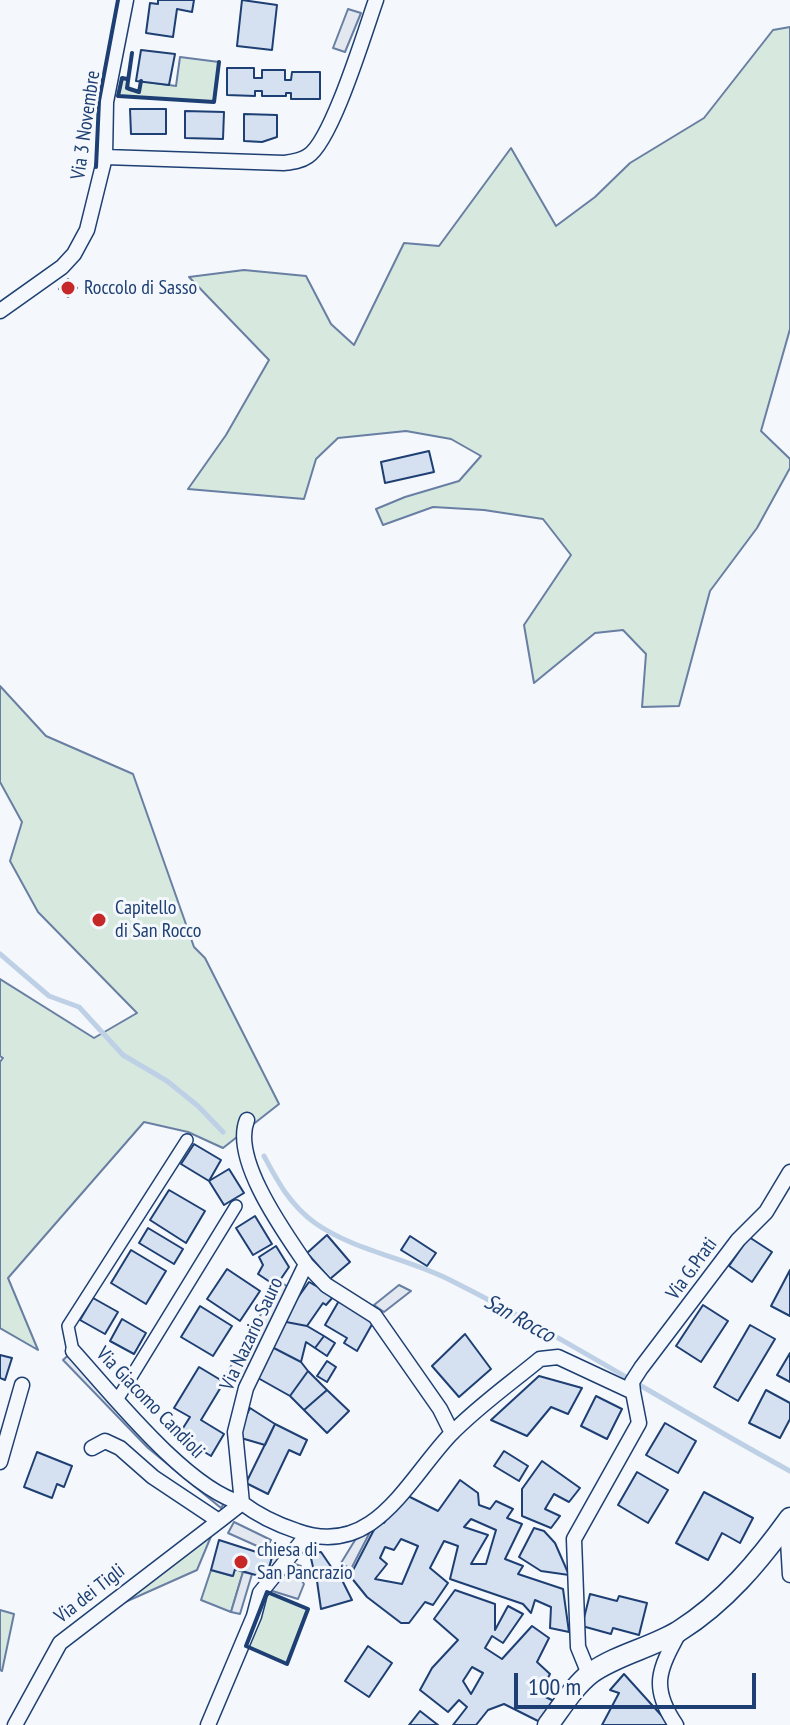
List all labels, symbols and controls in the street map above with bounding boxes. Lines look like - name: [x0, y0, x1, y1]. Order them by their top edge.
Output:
- street label: Via 3 Novembre: [66, 69, 106, 181]
- place label: Roccolo di Sasso: [84, 276, 197, 300]
- marker: Roccolo di Sasso: [59, 279, 77, 297]
- place label: Capitello di San Rocco: [115, 896, 201, 943]
- marker: Capitello di San Rocco: [90, 911, 108, 929]
- street label: Via G.Prati: [661, 1233, 723, 1305]
- street label: Via Nazario Sauro: [215, 1274, 289, 1394]
- water label: San Rocco: [479, 1289, 559, 1349]
- street label: Via Giacomo Candioli: [91, 1342, 209, 1464]
- place label: chiesa di San Pancrazio: [257, 1538, 353, 1585]
- marker: chiesa di San Pancrazio: [232, 1553, 250, 1571]
- street label: Via dei Tigli: [50, 1559, 130, 1629]
- scale bar: [518, 1657, 760, 1707]
- text: 100 m: [528, 1671, 581, 1702]

